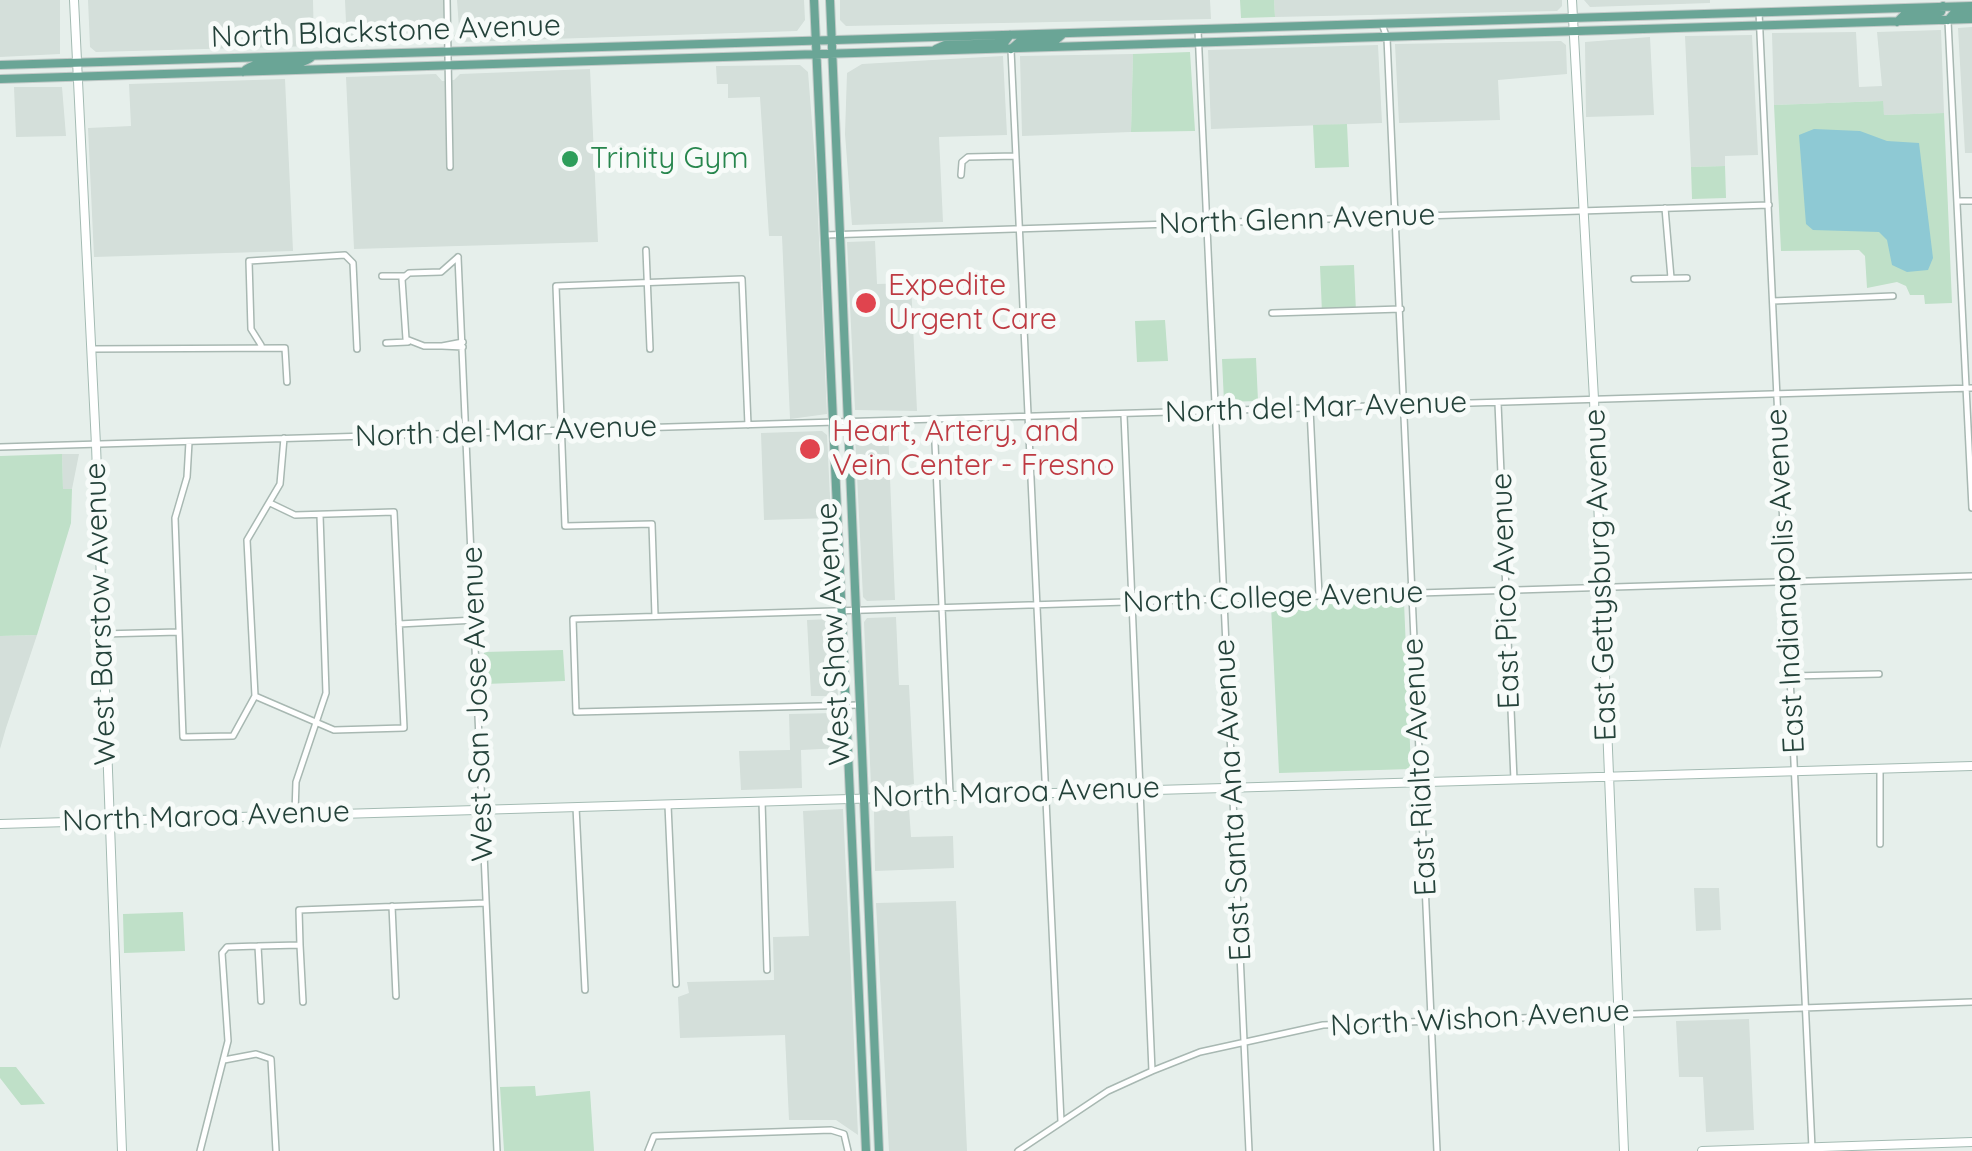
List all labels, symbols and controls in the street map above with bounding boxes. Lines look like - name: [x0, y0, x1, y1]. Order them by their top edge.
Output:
- street label: North Blackstone Avenue: [210, 8, 562, 56]
- place label: Trinity Gym: [590, 141, 749, 177]
- marker: Trinity Gym: [559, 148, 581, 170]
- street label: North Glenn Avenue: [1158, 197, 1436, 243]
- place label: Expedite Urgent Care: [888, 268, 1057, 338]
- marker: Expedite Urgent Care: [853, 290, 879, 316]
- street label: North del Mar Avenue: [1164, 385, 1468, 431]
- street label: East Gettysburg Avenue: [1577, 408, 1625, 742]
- street label: East Indianapolis Avenue: [1759, 408, 1813, 754]
- street label: North del Mar Avenue: [354, 409, 658, 455]
- place label: Heart, Artery, and Vein Center - Fresno: [832, 414, 1115, 484]
- marker: Heart, Artery, and Vein Center - Fresno: [797, 436, 823, 462]
- street label: West Barstow Avenue: [78, 462, 124, 766]
- street label: East Pico Avenue: [1484, 472, 1528, 710]
- street label: West Shaw Avenue: [809, 502, 859, 766]
- street label: West San Jose Avenue: [455, 546, 501, 862]
- street label: North College Avenue: [1122, 575, 1424, 621]
- street label: East Rialto Avenue: [1395, 637, 1445, 897]
- street label: East Santa Ana Avenue: [1207, 638, 1259, 962]
- street label: North Maroa Avenue: [872, 770, 1160, 816]
- street label: North Maroa Avenue: [62, 794, 350, 840]
- street label: North Wishon Avenue: [1329, 993, 1631, 1045]

